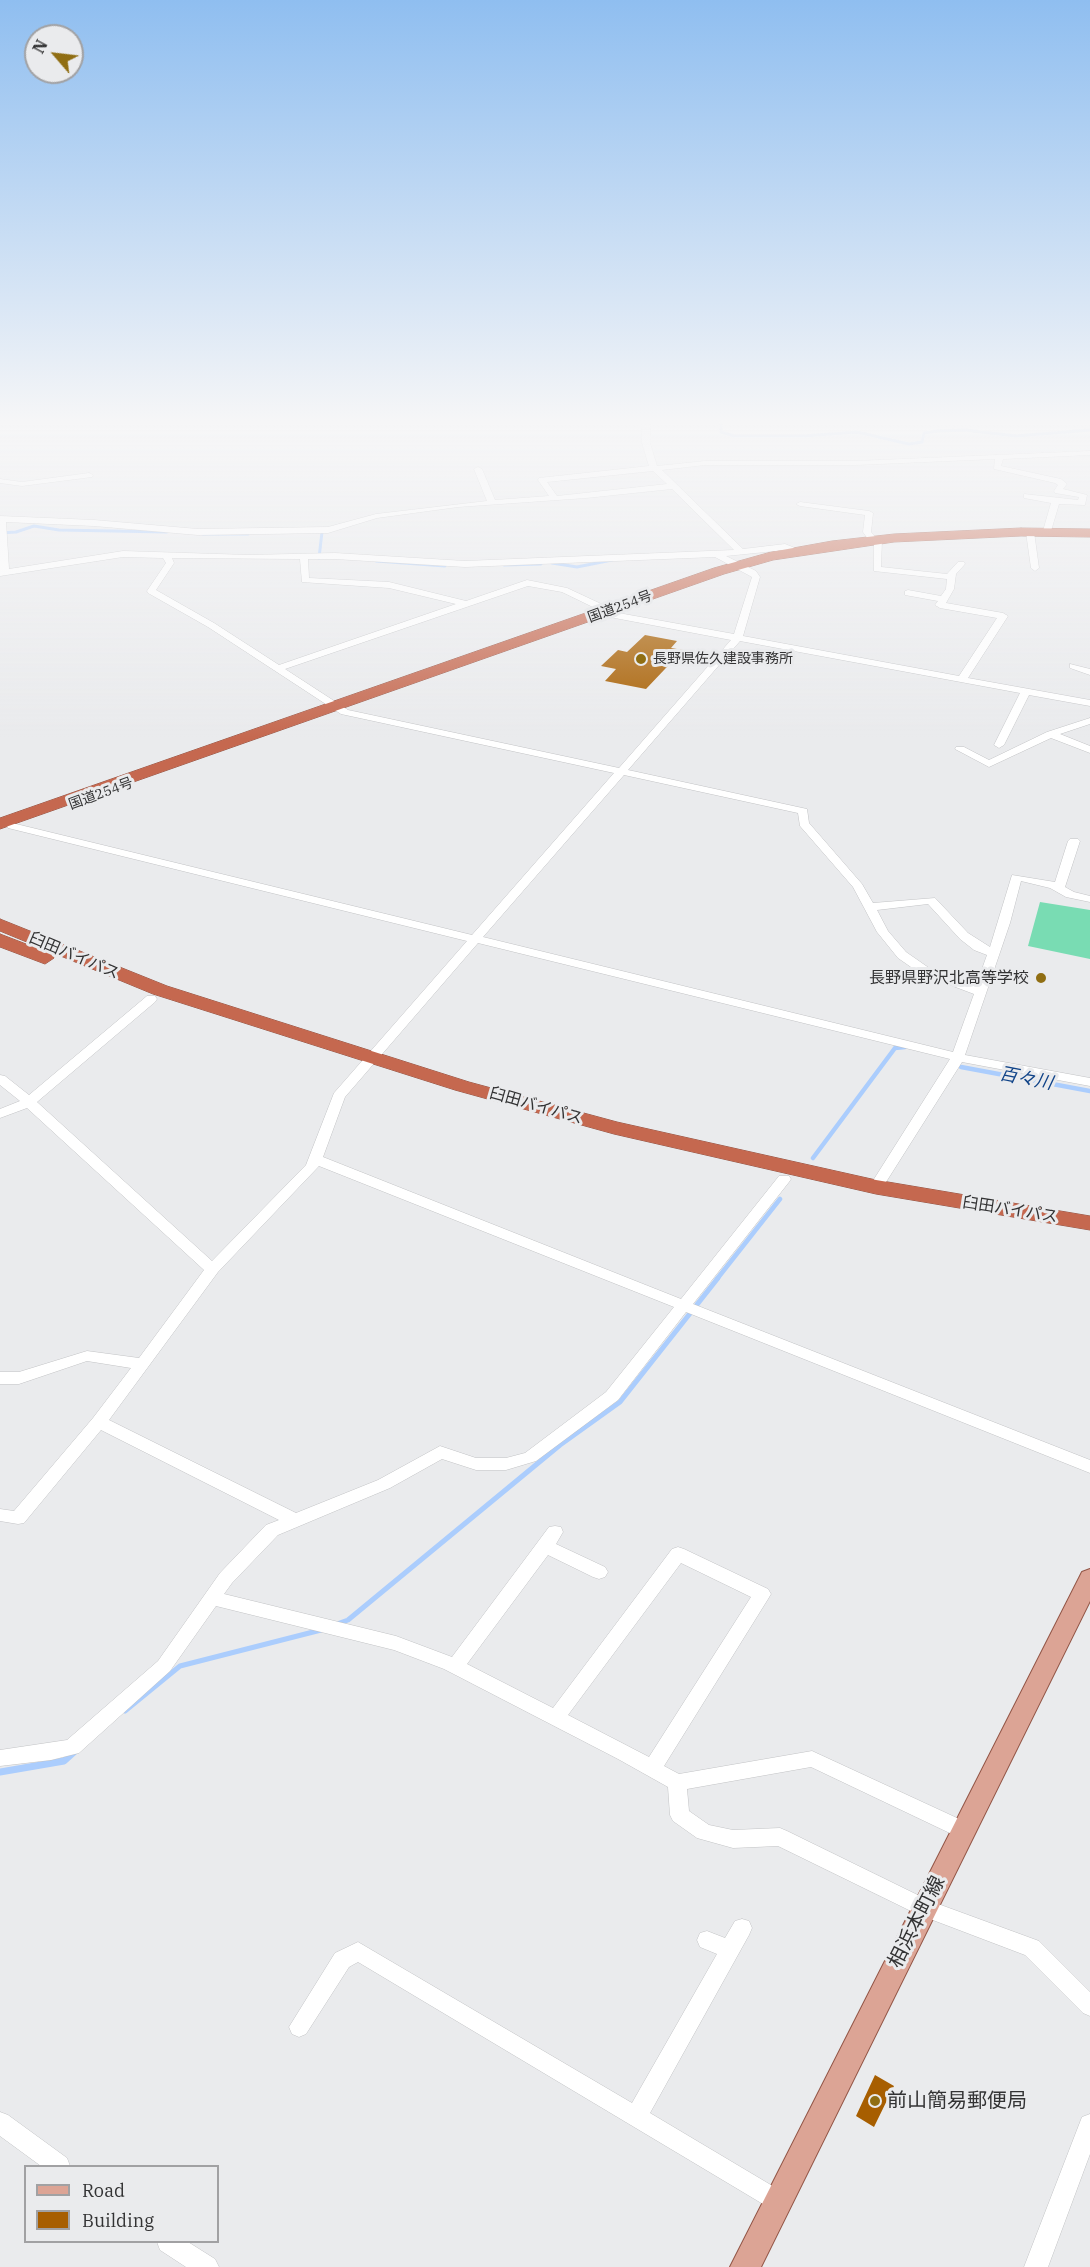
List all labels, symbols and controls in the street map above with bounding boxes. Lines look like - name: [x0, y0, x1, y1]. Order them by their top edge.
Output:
- north arrow: [24, 24, 84, 84]
- text: N: [28, 36, 52, 57]
- street label: 国道254号: [586, 588, 654, 626]
- place label: 長野県佐久建設事務所: [653, 651, 793, 667]
- marker: 長野県佐久建設事務所: [634, 652, 648, 666]
- street label: 国道254号: [67, 775, 135, 813]
- street label: 臼田バイパス: [26, 928, 122, 984]
- place label: 長野県野沢北高等学校: [869, 968, 1029, 988]
- marker: 長野県野沢北高等学校: [1034, 971, 1048, 985]
- water label: 百々川: [997, 1063, 1055, 1095]
- street label: 臼田バイパス: [487, 1084, 585, 1128]
- street label: 臼田バイパス: [961, 1193, 1059, 1227]
- street label: 相浜本町線: [884, 1872, 950, 1972]
- place label: 前山簡易郵便局: [887, 2089, 1027, 2113]
- marker: 前山簡易郵便局: [868, 2094, 882, 2108]
- legend: [24, 2165, 219, 2243]
- text: Road: [82, 2179, 125, 2202]
- text: Building: [82, 2209, 154, 2232]

